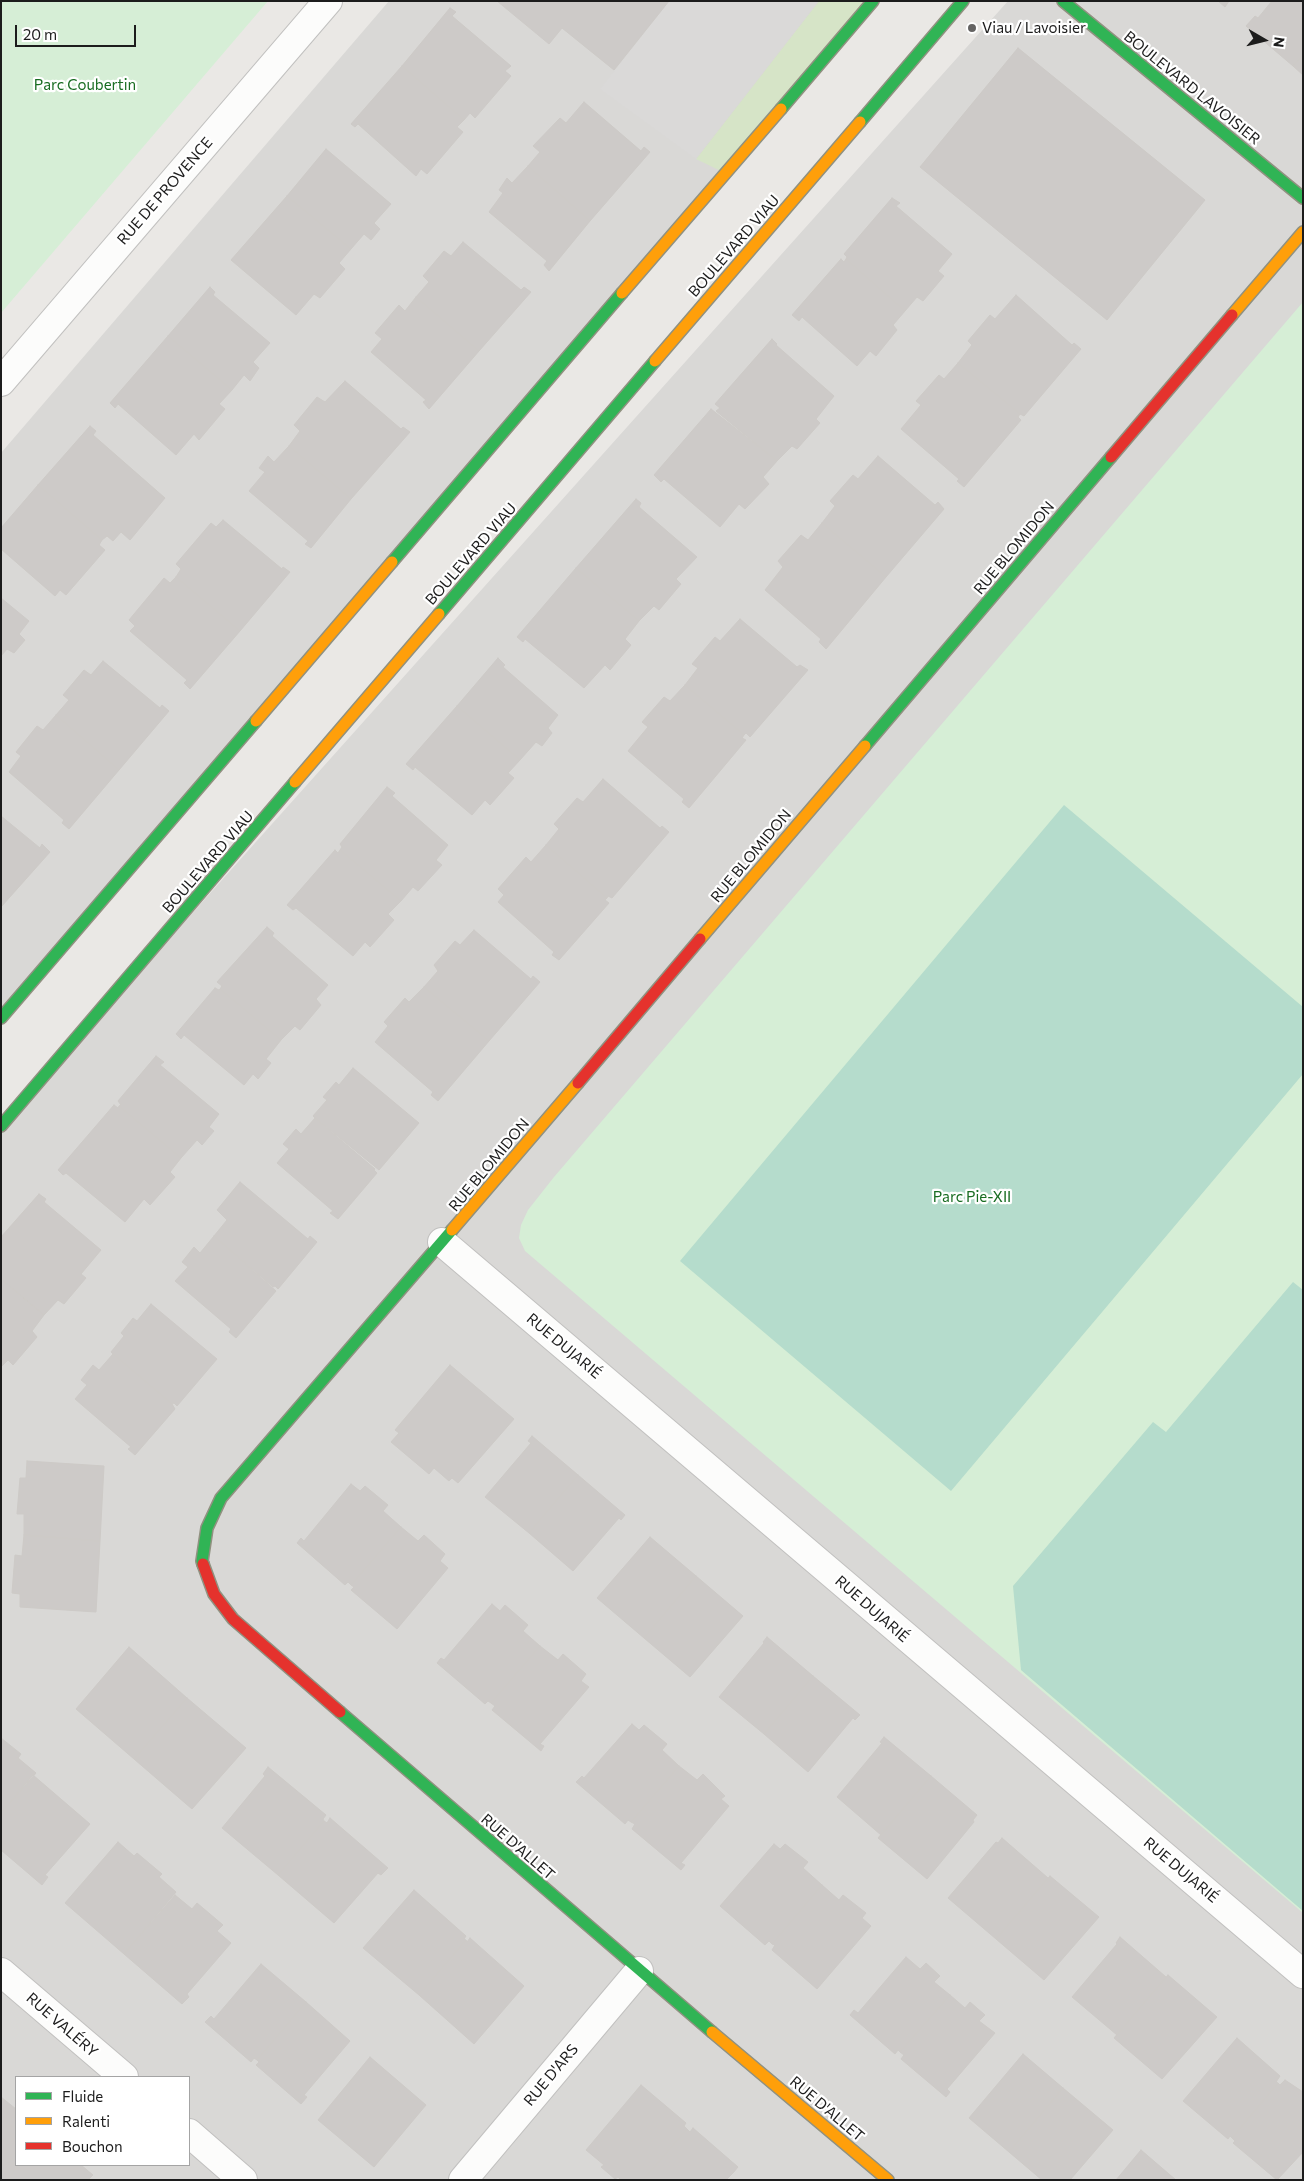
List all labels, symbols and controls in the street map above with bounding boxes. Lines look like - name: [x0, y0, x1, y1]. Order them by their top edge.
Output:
- scale bar: [18, 15, 139, 47]
- north arrow: [1239, 15, 1289, 65]
- place label: Viau / Lavoisier: [982, 19, 1086, 37]
- marker: Viau / Lavoisier: [966, 22, 978, 34]
- text: 20 m: [23, 25, 57, 43]
- street label: BOULEVARD LAVOISIER: [1120, 27, 1264, 149]
- text: N: [1270, 36, 1288, 49]
- park label: Parc Coubertin: [34, 76, 136, 94]
- street label: RUE DE PROVENCE: [114, 134, 216, 248]
- street label: BOULEVARD VIAU: [685, 191, 783, 301]
- street label: RUE BLOMIDON: [970, 498, 1058, 598]
- street label: BOULEVARD VIAU: [422, 499, 520, 609]
- street label: RUE BLOMIDON: [707, 806, 795, 906]
- street label: BOULEVARD VIAU: [159, 807, 257, 917]
- street label: RUE BLOMIDON: [445, 1115, 533, 1215]
- park label: Parc Pie-XII: [933, 1188, 1011, 1206]
- street label: RUE DUJARIÉ: [523, 1309, 605, 1383]
- street label: RUE DUJARIÉ: [831, 1572, 913, 1646]
- street label: RUE D'ALLET: [477, 1810, 559, 1884]
- street label: RUE DUJARIÉ: [1140, 1833, 1222, 1907]
- street label: RUE VALÉRY: [23, 1989, 101, 2061]
- street label: RUE D'ARS: [520, 2041, 582, 2109]
- street label: RUE D'ALLET: [786, 2073, 868, 2145]
- legend: [15, 2076, 190, 2166]
- text: Fluide: [62, 2087, 103, 2105]
- text: Ralenti: [62, 2112, 110, 2130]
- text: Bouchon: [62, 2137, 123, 2155]

